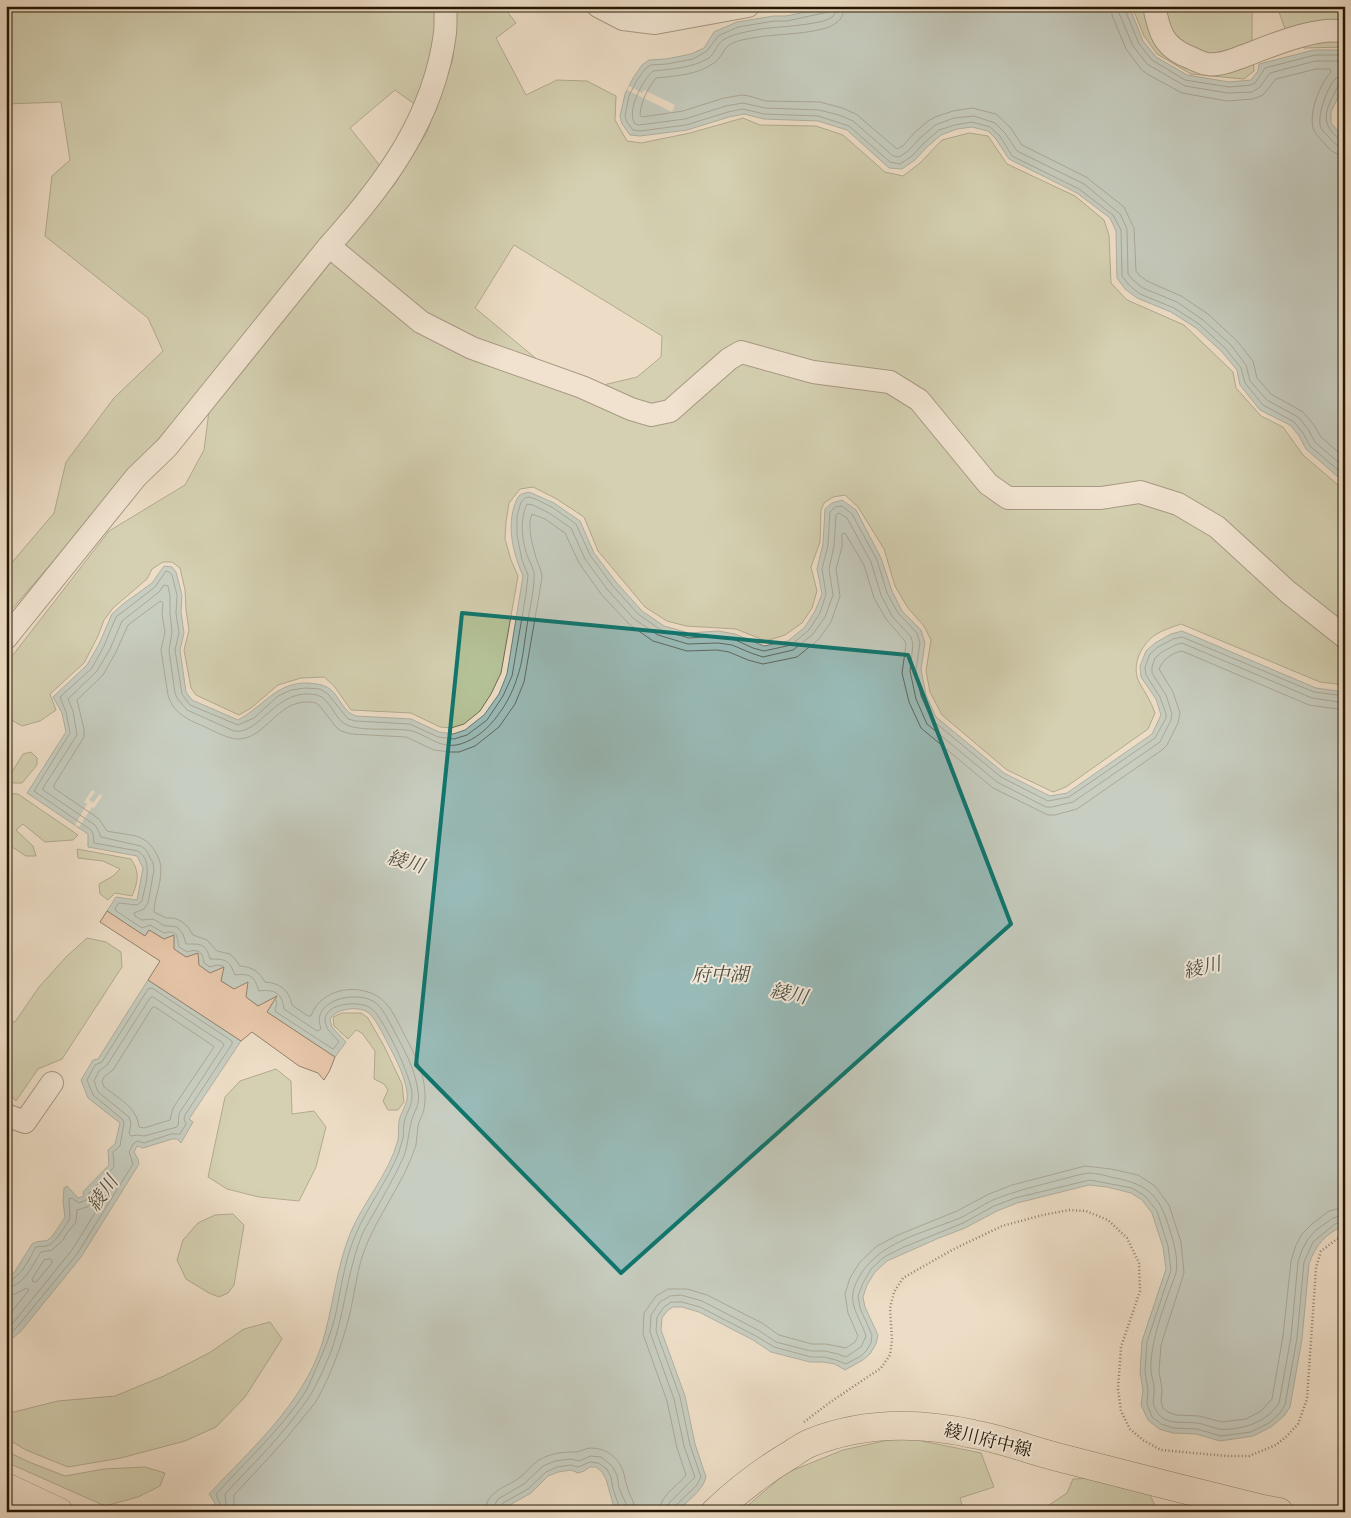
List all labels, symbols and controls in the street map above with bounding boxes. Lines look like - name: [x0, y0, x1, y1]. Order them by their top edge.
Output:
- water label: 綾川: [384, 842, 430, 880]
- water label: 綾川: [1180, 949, 1226, 985]
- water label: 府中湖: [691, 960, 751, 988]
- water label: 綾川: [767, 975, 812, 1011]
- water label: 綾川: [80, 1168, 126, 1217]
- street label: 綾川府中線: [941, 1416, 1035, 1464]

